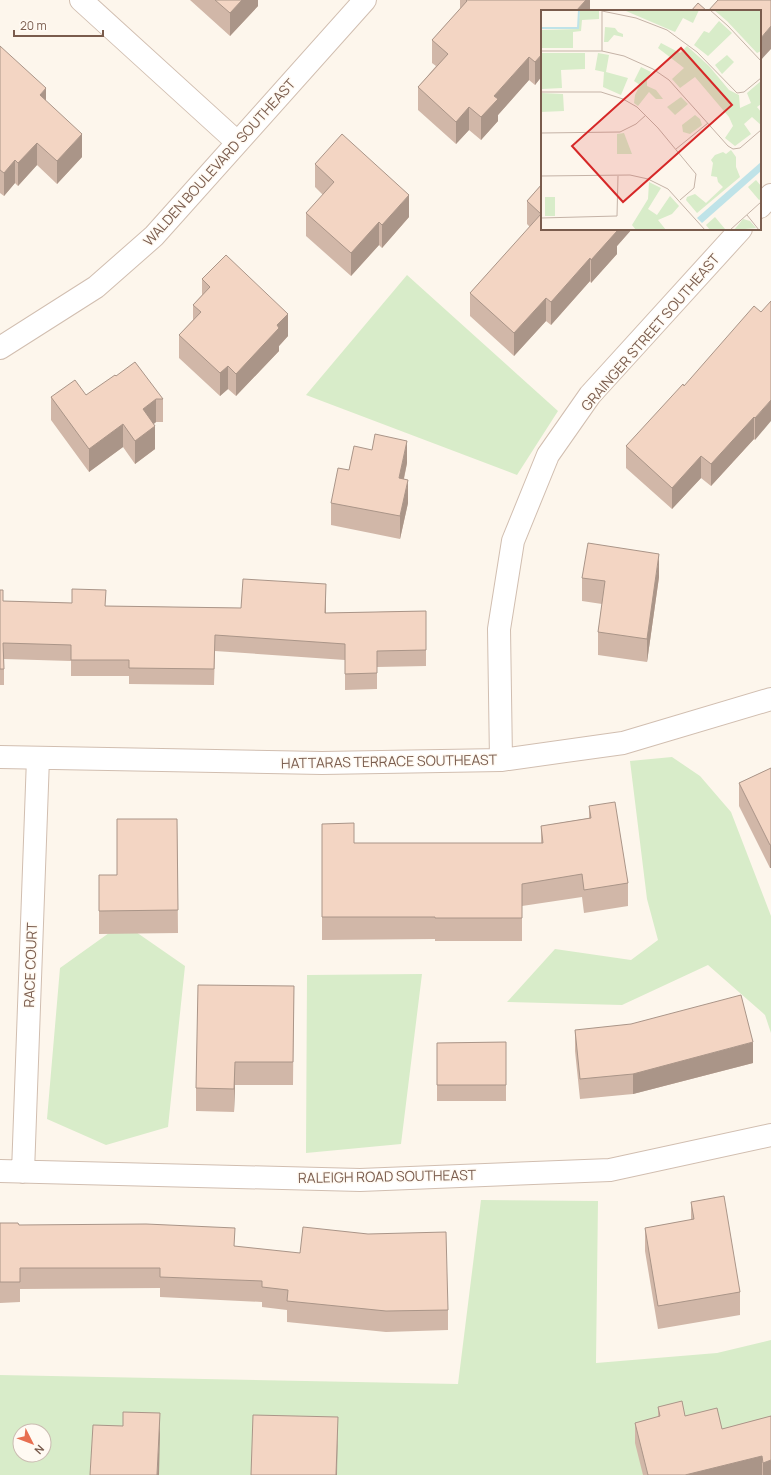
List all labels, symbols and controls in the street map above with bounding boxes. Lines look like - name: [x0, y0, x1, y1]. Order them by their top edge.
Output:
- inset map: [541, 10, 761, 230]
- scale bar: [14, 12, 103, 38]
- text: 20 m: [20, 17, 47, 34]
- street label: WALDEN BOULEVARD SOUTHEAST: [139, 74, 300, 250]
- street label: GRAINGER STREET SOUTHEAST: [576, 249, 724, 415]
- street label: HATTARAS TERRACE SOUTHEAST: [281, 750, 498, 772]
- street label: RACE COURT: [19, 921, 41, 1008]
- street label: RALEIGH ROAD SOUTHEAST: [298, 1165, 477, 1187]
- north arrow: [12, 1423, 52, 1463]
- text: N: [32, 1442, 48, 1458]

